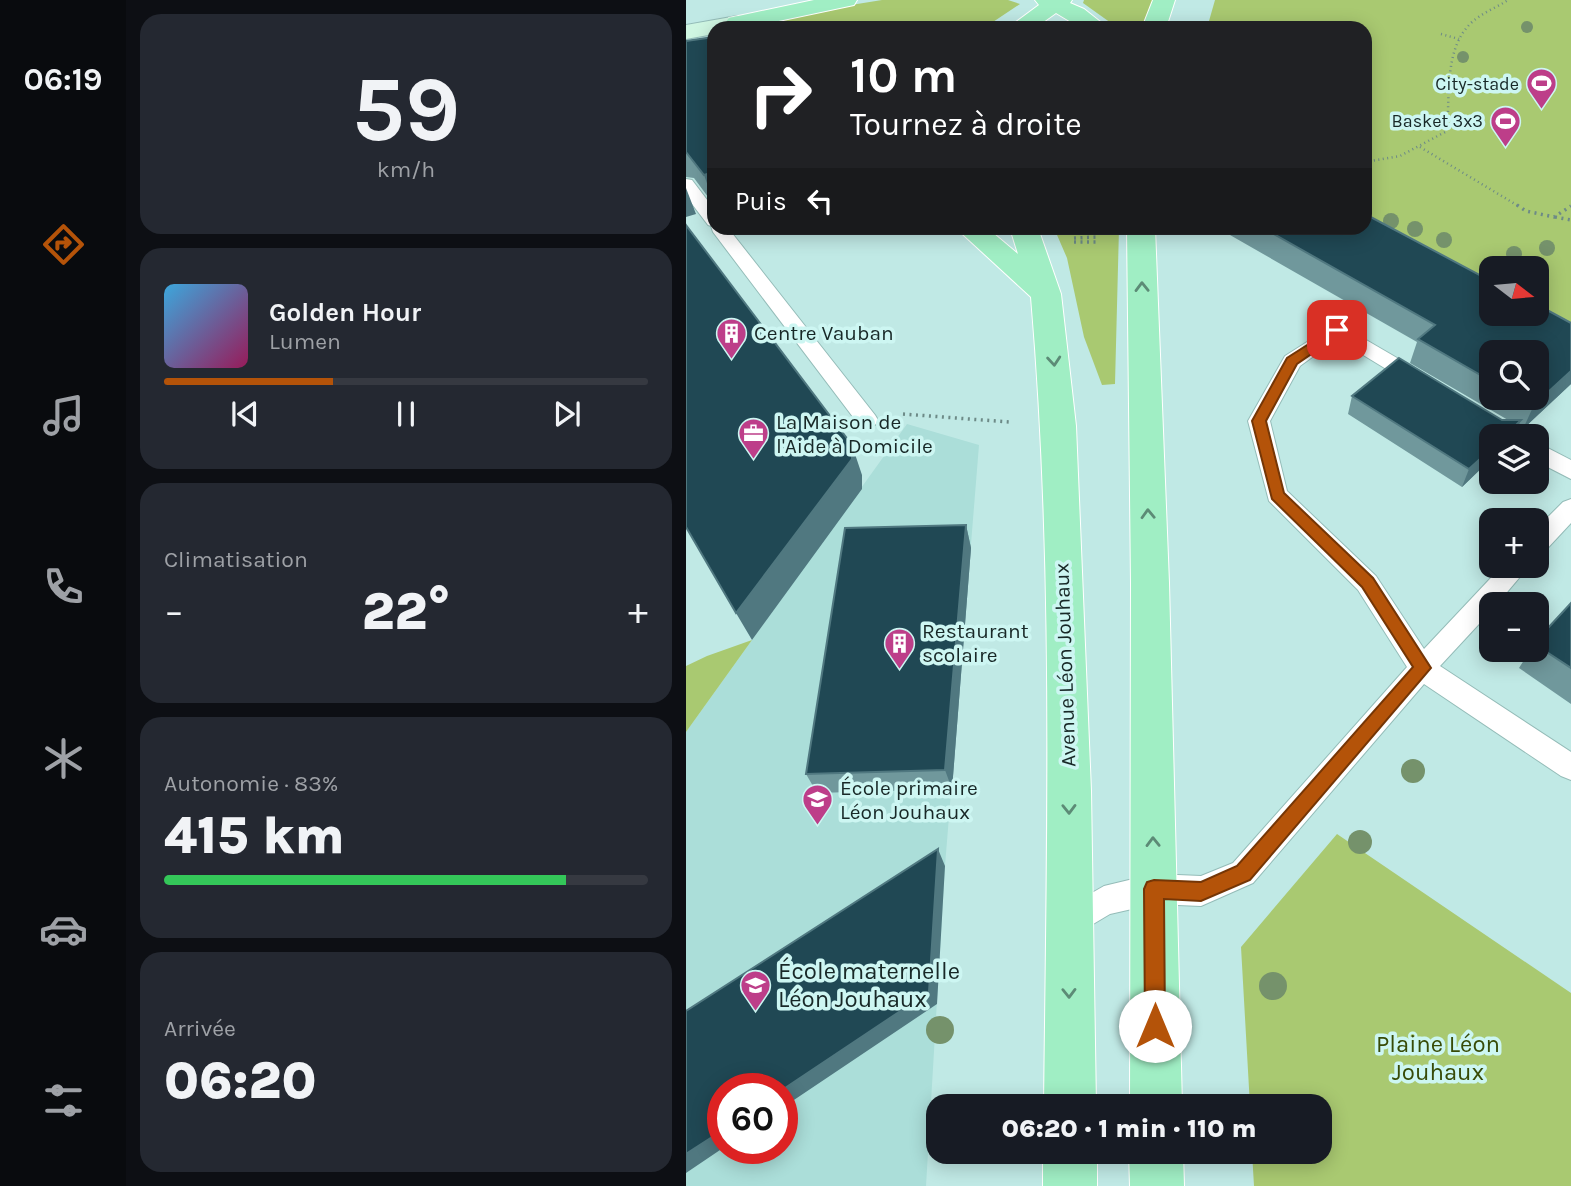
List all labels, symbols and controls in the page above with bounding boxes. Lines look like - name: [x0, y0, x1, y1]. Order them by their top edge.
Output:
- text: 10 m: [850, 47, 957, 104]
- icon: right: [735, 49, 826, 140]
- text: 59: [352, 57, 460, 163]
- text: 06:19: [23, 61, 103, 98]
- sports icon: City-stade: [1525, 67, 1559, 111]
- place label: City-stade: [1435, 73, 1519, 95]
- sports icon: Basket 3x3: [1489, 104, 1523, 148]
- text: Tournez à droite: [850, 106, 1082, 143]
- place label: Basket 3x3: [1392, 110, 1483, 132]
- text: km/h: [377, 156, 435, 183]
- icon: left: [801, 182, 839, 220]
- text: Puis: [735, 186, 787, 217]
- icon: directions: [39, 220, 88, 269]
- north arrow: [1479, 256, 1549, 326]
- map controls: [1479, 256, 1549, 662]
- one-way arrow: [1135, 281, 1150, 292]
- text: Golden Hour: [269, 297, 421, 328]
- pin: [1307, 300, 1367, 360]
- icon: arrive: [1318, 311, 1356, 349]
- building icon: Centre Vauban: [714, 316, 748, 360]
- place label: Centre Vauban: [754, 321, 894, 345]
- text: Lumen: [269, 328, 341, 355]
- button: search: [1479, 340, 1549, 410]
- one-way arrow: [1046, 356, 1061, 367]
- icon: music: [39, 391, 88, 440]
- icon: previous: [226, 395, 264, 433]
- icon: pause: [387, 395, 425, 433]
- icon: next: [548, 395, 586, 433]
- place label: La Maison de l'Aide à Domicile: [776, 410, 933, 458]
- office icon: La Maison de l'Aide à Domicile: [736, 417, 770, 461]
- button: layers: [1479, 424, 1549, 494]
- button: +: [1479, 508, 1549, 578]
- one-way arrow: [1141, 509, 1156, 520]
- text: Climatisation: [164, 546, 308, 573]
- icon: phone: [39, 562, 88, 611]
- street label: Avenue Léon Jouhaux: [1049, 562, 1081, 767]
- text: 22°: [362, 581, 450, 642]
- text: −: [164, 589, 184, 634]
- text: +: [628, 589, 648, 634]
- button: −: [1479, 592, 1549, 662]
- place label: Restaurant scolaire: [922, 619, 1029, 667]
- building icon: Restaurant scolaire: [882, 626, 916, 670]
- icon: climate: [39, 734, 88, 783]
- text: Autonomie · 83%: [164, 770, 338, 797]
- place label: École primaire Léon Jouhaux: [840, 776, 978, 824]
- school or university icon: École primaire Léon Jouhaux: [800, 783, 834, 827]
- one-way arrow: [1061, 804, 1077, 815]
- text: 415 km: [164, 805, 345, 866]
- one-way arrow: [1146, 836, 1161, 847]
- icon: car: [39, 905, 88, 954]
- place label: École maternelle Léon Jouhaux: [778, 956, 960, 1013]
- school or university icon: École maternelle Léon Jouhaux: [738, 968, 772, 1012]
- one-way arrow: [1062, 987, 1077, 998]
- position arrow: [1118, 989, 1192, 1063]
- text: Arrivée: [164, 1015, 236, 1042]
- park label: Plaine Léon Jouhaux: [1376, 1030, 1500, 1086]
- text: 06:20: [164, 1050, 317, 1111]
- speed limit sign: 60: [707, 1073, 798, 1164]
- icon: filters: [39, 1076, 88, 1125]
- text: 06:20 · 1 min · 110 m: [1001, 1113, 1257, 1144]

